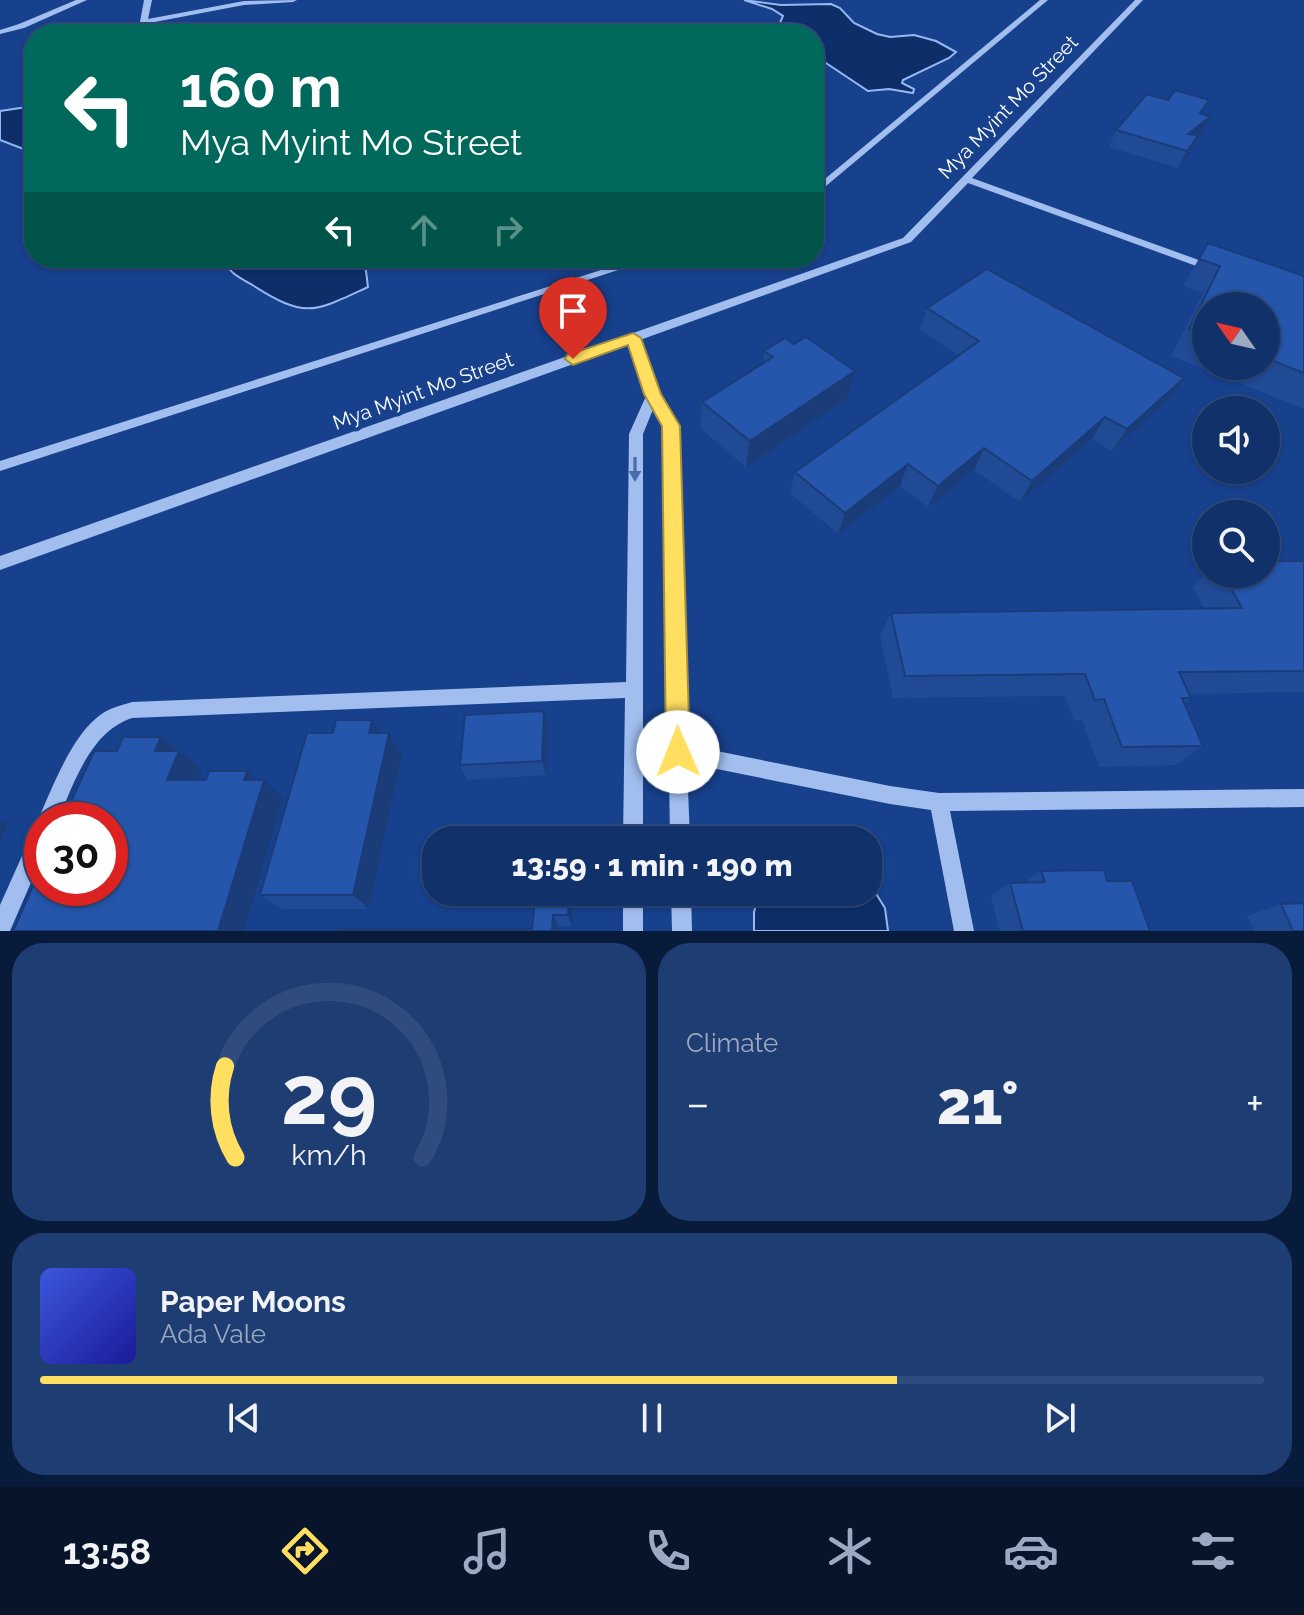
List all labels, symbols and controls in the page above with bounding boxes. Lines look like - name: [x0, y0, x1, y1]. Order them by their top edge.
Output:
- street label: Mya Myint Mo Street: [933, 30, 1083, 184]
- text: 160 m: [180, 54, 342, 120]
- icon: left: [48, 56, 152, 160]
- text: Mya Myint Mo Street: [180, 121, 522, 163]
- icon: left: [318, 208, 362, 252]
- icon: ahead: [402, 208, 446, 252]
- icon: right: [486, 208, 530, 252]
- pin: [539, 277, 607, 359]
- icon: arrive: [551, 289, 595, 333]
- north arrow: [1192, 292, 1280, 380]
- map controls: [1192, 292, 1280, 588]
- street label: Mya Myint Mo Street: [330, 347, 517, 435]
- button: sound: [1192, 396, 1280, 484]
- one-way arrow: [629, 457, 641, 482]
- button: search: [1192, 500, 1280, 588]
- position arrow: [636, 710, 720, 794]
- speed limit sign: 30: [24, 802, 128, 906]
- text: 13:59 · 1 min · 190 m: [511, 848, 793, 883]
- text: Climate: [686, 1028, 778, 1058]
- text: 29: [281, 1046, 377, 1143]
- text: 21°: [937, 1068, 1019, 1138]
- text: −: [686, 1078, 710, 1129]
- text: +: [1246, 1078, 1264, 1129]
- text: km/h: [291, 1138, 367, 1172]
- text: Paper Moons: [160, 1284, 346, 1319]
- text: Ada Vale: [160, 1319, 266, 1349]
- icon: previous: [222, 1396, 266, 1440]
- icon: pause: [630, 1396, 674, 1440]
- icon: next: [1038, 1396, 1082, 1440]
- icon: directions: [277, 1523, 333, 1579]
- icon: music: [459, 1523, 515, 1579]
- icon: phone: [640, 1523, 696, 1579]
- icon: climate: [822, 1523, 878, 1579]
- icon: car: [1003, 1523, 1059, 1579]
- icon: filters: [1185, 1523, 1241, 1579]
- text: 13:58: [63, 1530, 151, 1572]

